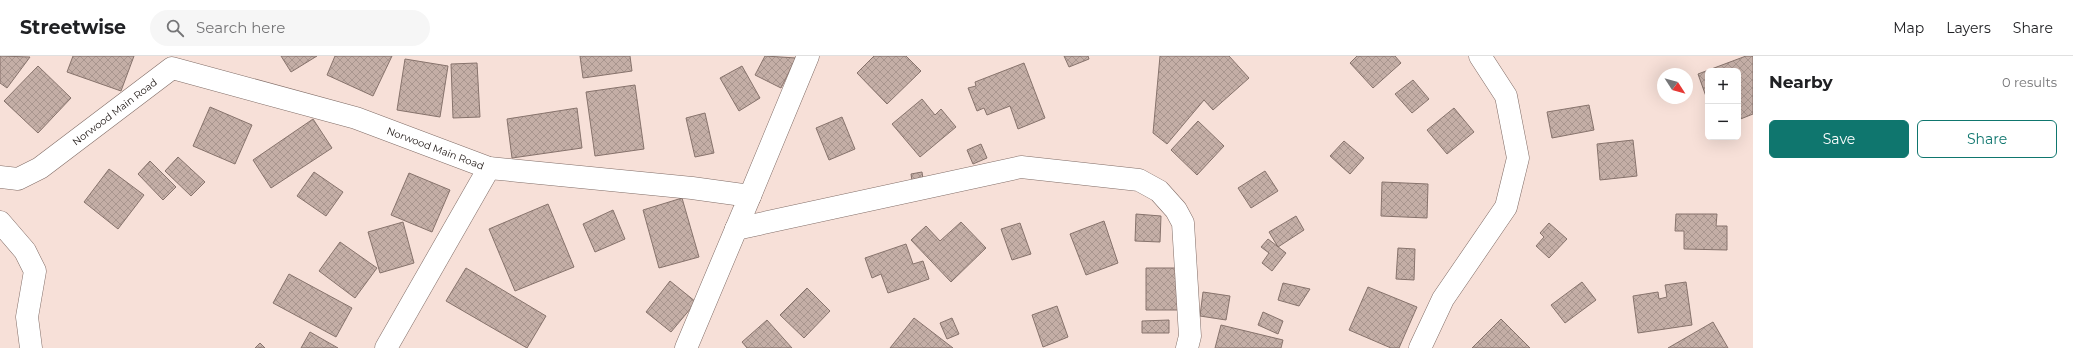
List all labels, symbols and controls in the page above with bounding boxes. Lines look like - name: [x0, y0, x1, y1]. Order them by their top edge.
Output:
- search box: [150, 10, 430, 46]
- text: Streetwise: [20, 16, 126, 39]
- icon: search: [164, 17, 186, 39]
- text: Search here: [196, 18, 285, 37]
- text: Map: [1893, 19, 1924, 37]
- text: Layers: [1946, 19, 1991, 37]
- text: Share: [2013, 19, 2053, 37]
- north arrow: [1657, 68, 1693, 104]
- map controls: [1705, 68, 1741, 140]
- button: +: [1705, 68, 1741, 104]
- text: Nearby: [1769, 72, 1833, 92]
- text: 0 results: [2002, 74, 2057, 90]
- street label: Norwood Main Road: [70, 76, 160, 148]
- button: −: [1705, 104, 1741, 140]
- button: Save: [1769, 120, 1909, 158]
- button: Share: [1917, 120, 2057, 158]
- street label: Norwood Main Road: [385, 124, 486, 173]

